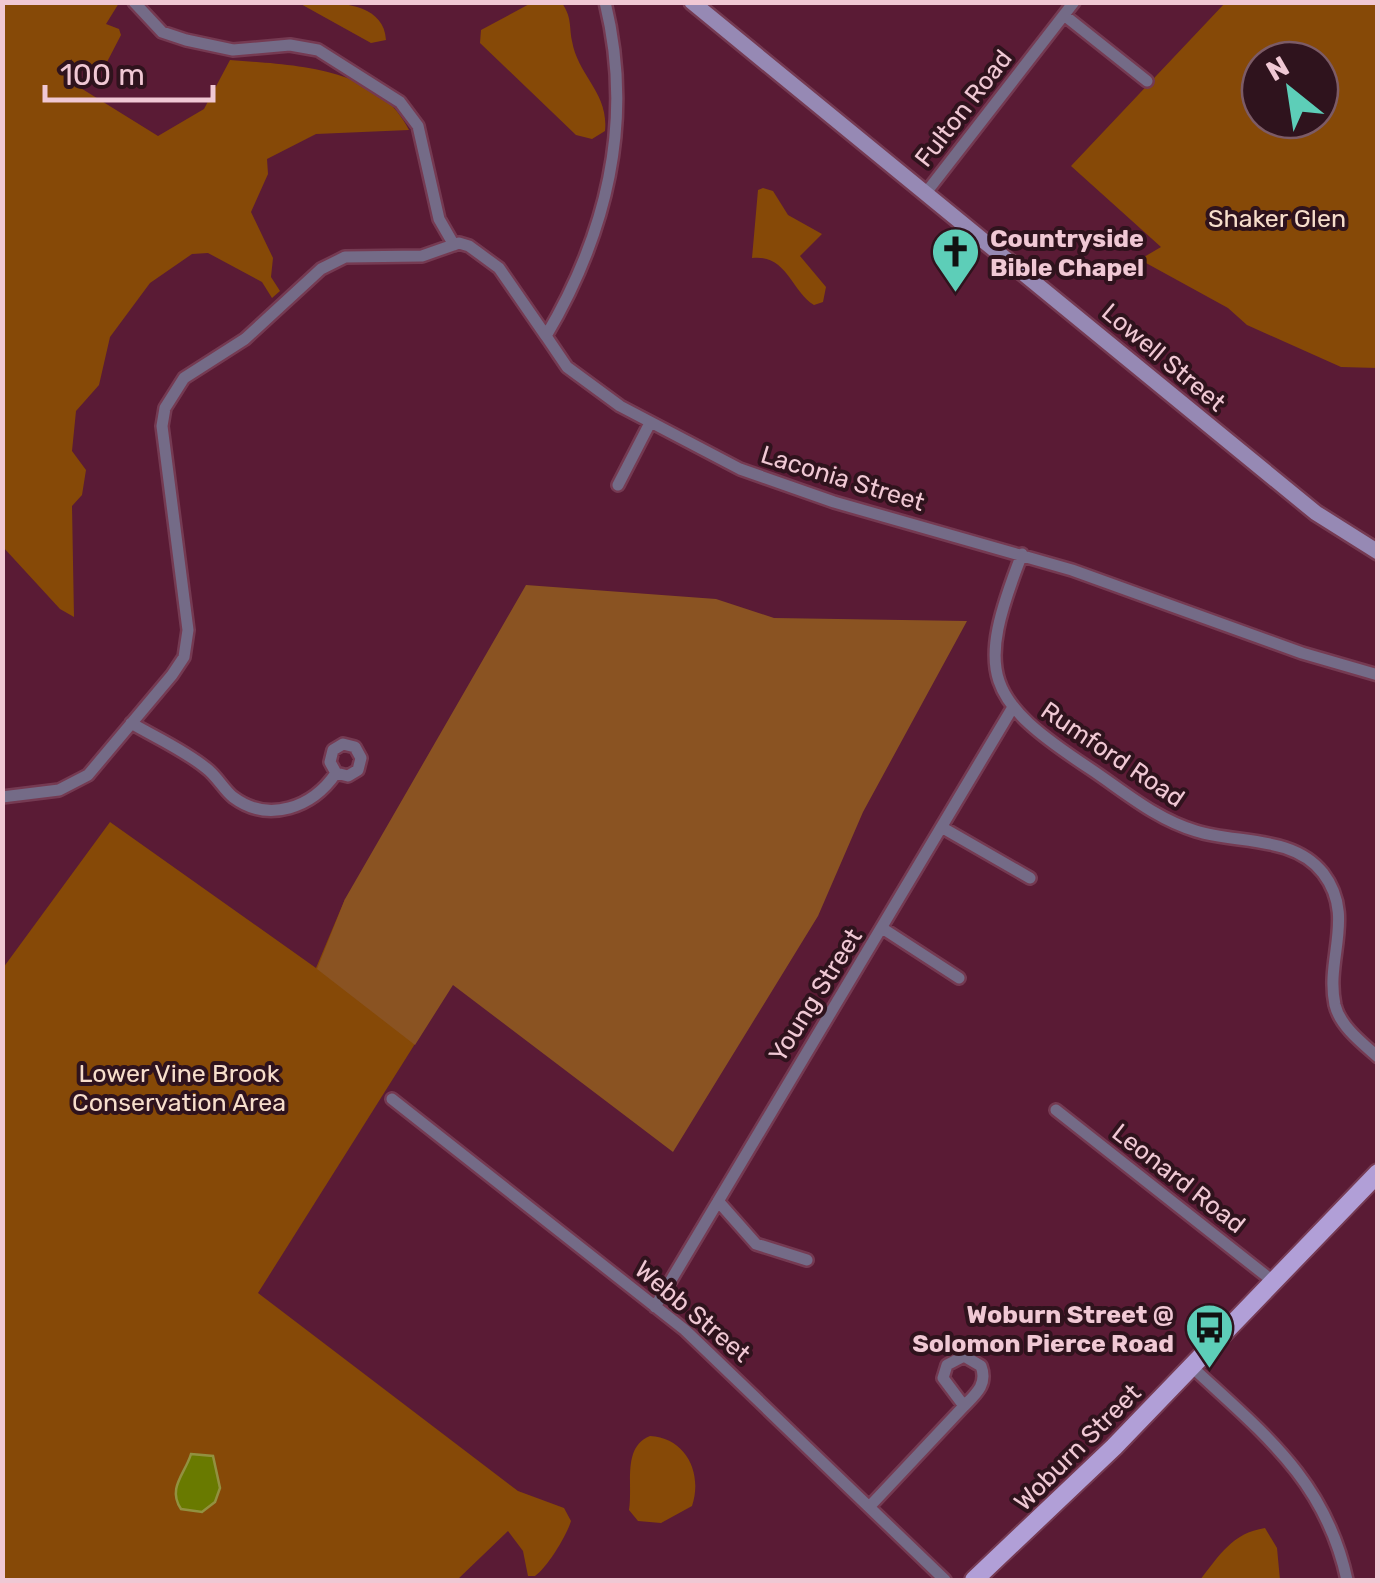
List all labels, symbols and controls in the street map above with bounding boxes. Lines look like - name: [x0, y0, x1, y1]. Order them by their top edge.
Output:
- scale bar: [45, 40, 212, 102]
- north arrow: [1240, 40, 1340, 140]
- street label: Fulton Road: [909, 44, 1018, 172]
- text: N: [1261, 49, 1295, 88]
- text: 100 m: [60, 57, 145, 93]
- park label: Shaker Glen: [1208, 204, 1346, 233]
- place label: Countryside Bible Chapel: [990, 224, 1144, 282]
- church icon: Countryside Bible Chapel: [929, 226, 981, 294]
- street label: Lowell Street: [1096, 297, 1231, 418]
- street label: Laconia Street: [758, 440, 928, 517]
- street label: Rumford Road: [1036, 696, 1190, 813]
- street label: Young Street: [763, 923, 868, 1067]
- park label: Lower Vine Brook Conservation Area: [72, 1059, 286, 1117]
- street label: Leonard Road: [1106, 1118, 1251, 1239]
- street label: Webb Street: [629, 1255, 756, 1368]
- place label: Woburn Street @ Solomon Pierce Road: [912, 1300, 1174, 1358]
- bus stop icon: Woburn Street @ Solomon Pierce Road: [1183, 1302, 1235, 1370]
- street label: Woburn Street: [1008, 1378, 1147, 1517]

